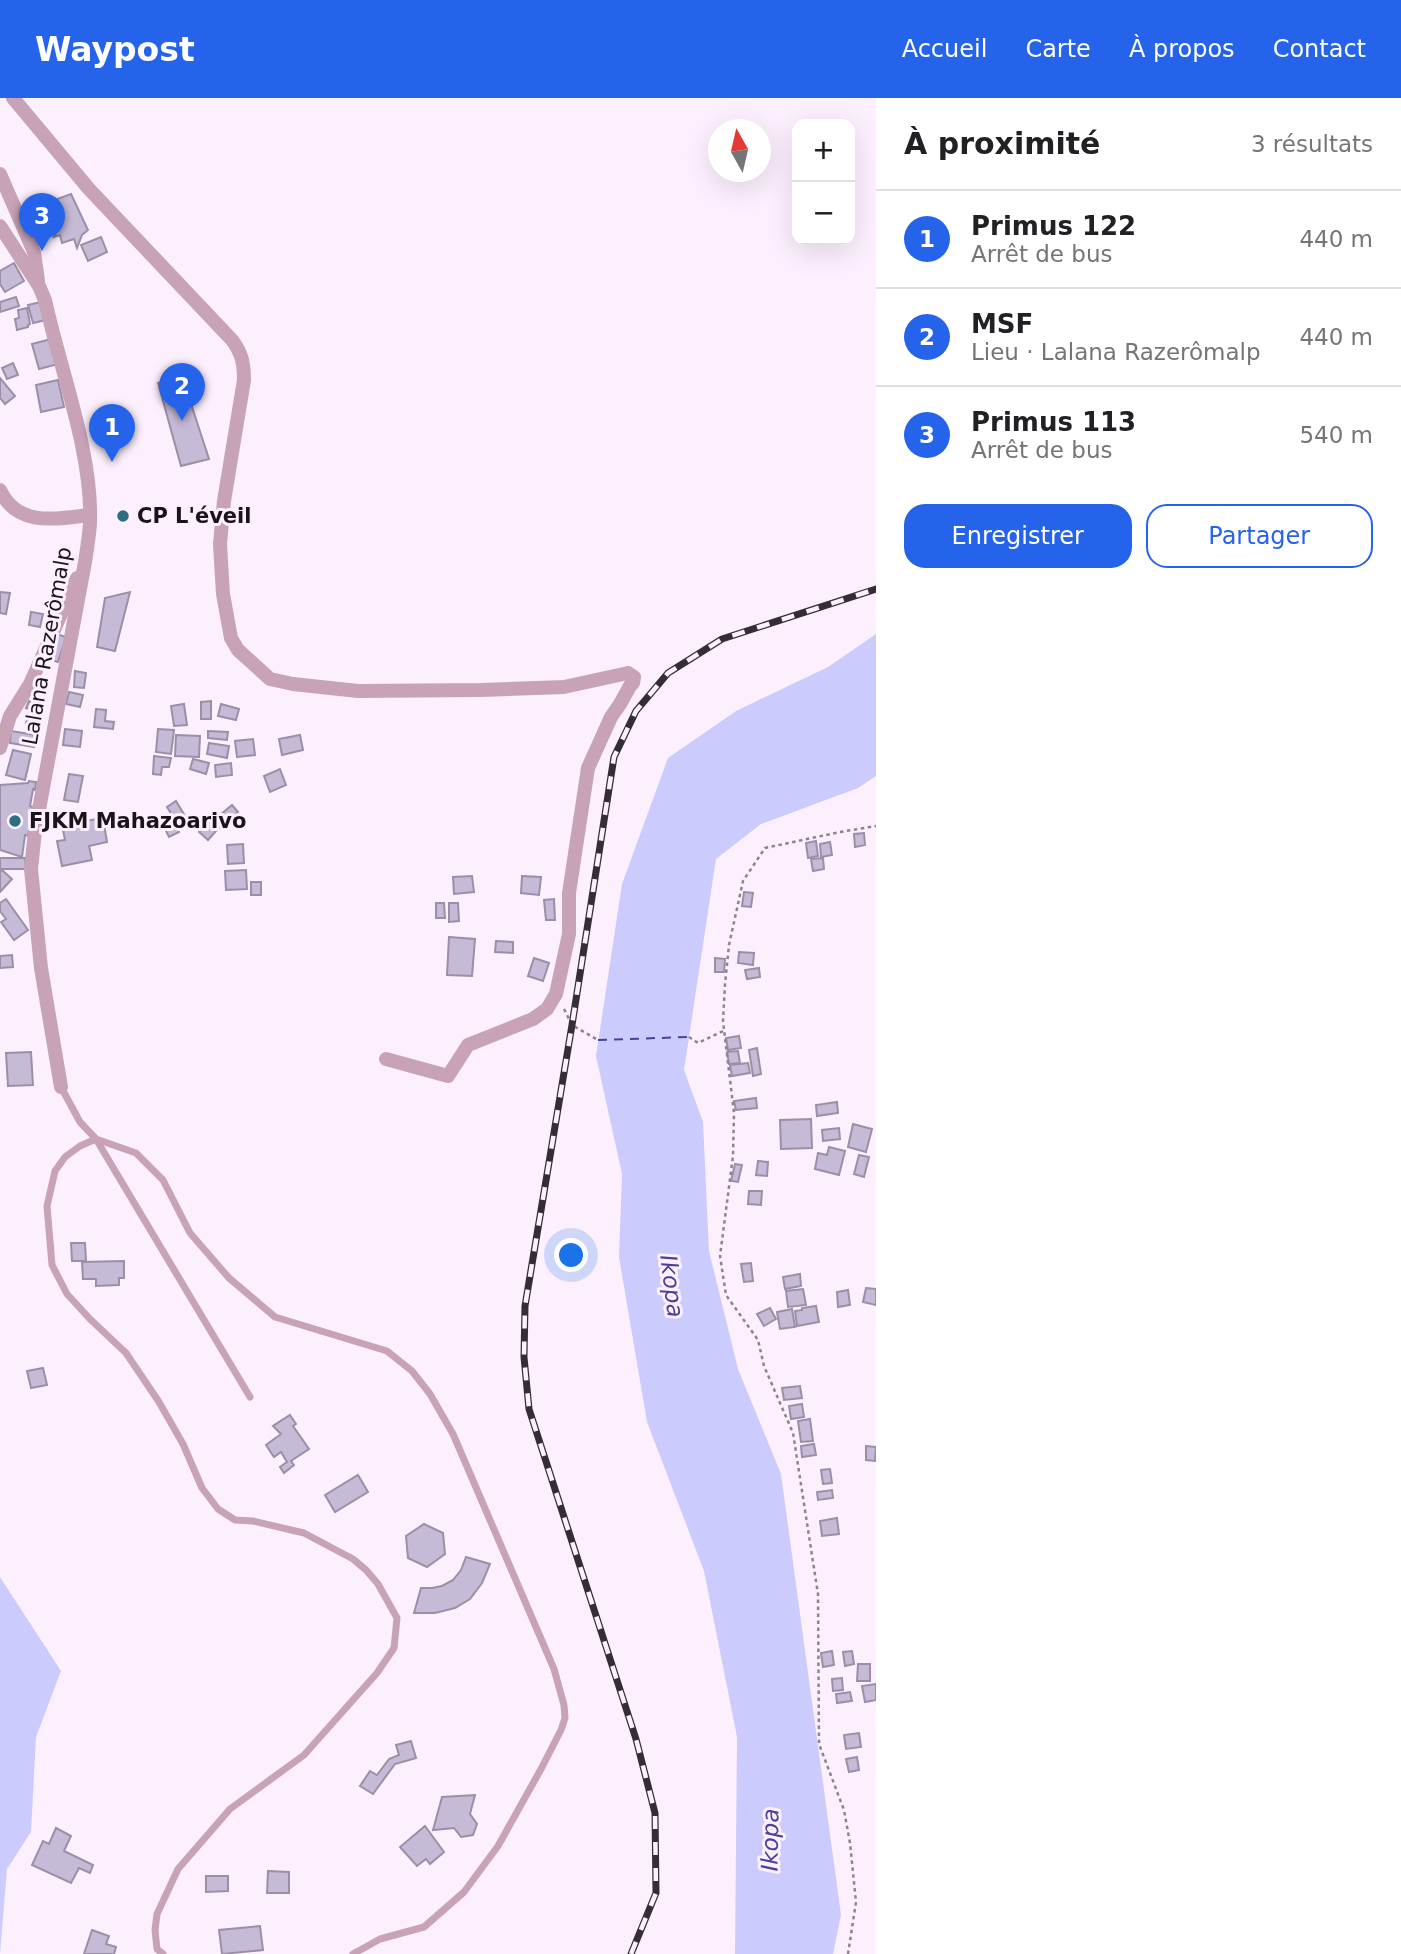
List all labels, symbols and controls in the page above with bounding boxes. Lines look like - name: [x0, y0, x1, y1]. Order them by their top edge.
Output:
- text: Waypost: [35, 30, 195, 69]
- text: Accueil: [902, 35, 987, 63]
- text: Carte: [1025, 35, 1091, 63]
- text: À propos: [1129, 35, 1235, 63]
- text: Contact: [1273, 35, 1366, 63]
- north arrow: [708, 119, 771, 182]
- map controls: [792, 119, 855, 245]
- button: +: [792, 119, 855, 182]
- text: À proximité: [904, 126, 1100, 161]
- text: 3 résultats: [1251, 131, 1373, 157]
- button: −: [792, 182, 855, 245]
- pin: 3: [19, 193, 65, 251]
- text: Primus 122: [971, 211, 1136, 241]
- text: 1: [919, 226, 935, 252]
- text: 440 m: [1299, 226, 1373, 252]
- text: Arrêt de bus: [971, 241, 1112, 267]
- text: MSF: [971, 309, 1033, 339]
- text: 2: [919, 324, 935, 350]
- text: 440 m: [1299, 324, 1373, 350]
- text: Lieu · Lalana Razerômalp: [971, 339, 1261, 365]
- pin: 2: [159, 363, 205, 421]
- pin: 1: [89, 404, 135, 462]
- text: Primus 113: [971, 407, 1136, 437]
- text: 3: [919, 422, 935, 448]
- text: 540 m: [1299, 422, 1373, 448]
- text: Arrêt de bus: [971, 437, 1112, 463]
- place label: CP L'éveil: [137, 504, 252, 528]
- button: Enregistrer: [904, 504, 1132, 568]
- button: Partager: [1146, 504, 1373, 568]
- marker: CP L'éveil: [115, 508, 131, 524]
- street label: Lalana Razerômalp: [18, 545, 76, 747]
- place label: FJKM Mahazoarivo: [29, 809, 246, 833]
- marker: FJKM Mahazoarivo: [7, 813, 23, 829]
- your location: [554, 1238, 588, 1272]
- water label: Ikopa: [655, 1253, 689, 1319]
- water label: Ikopa: [756, 1808, 784, 1872]

